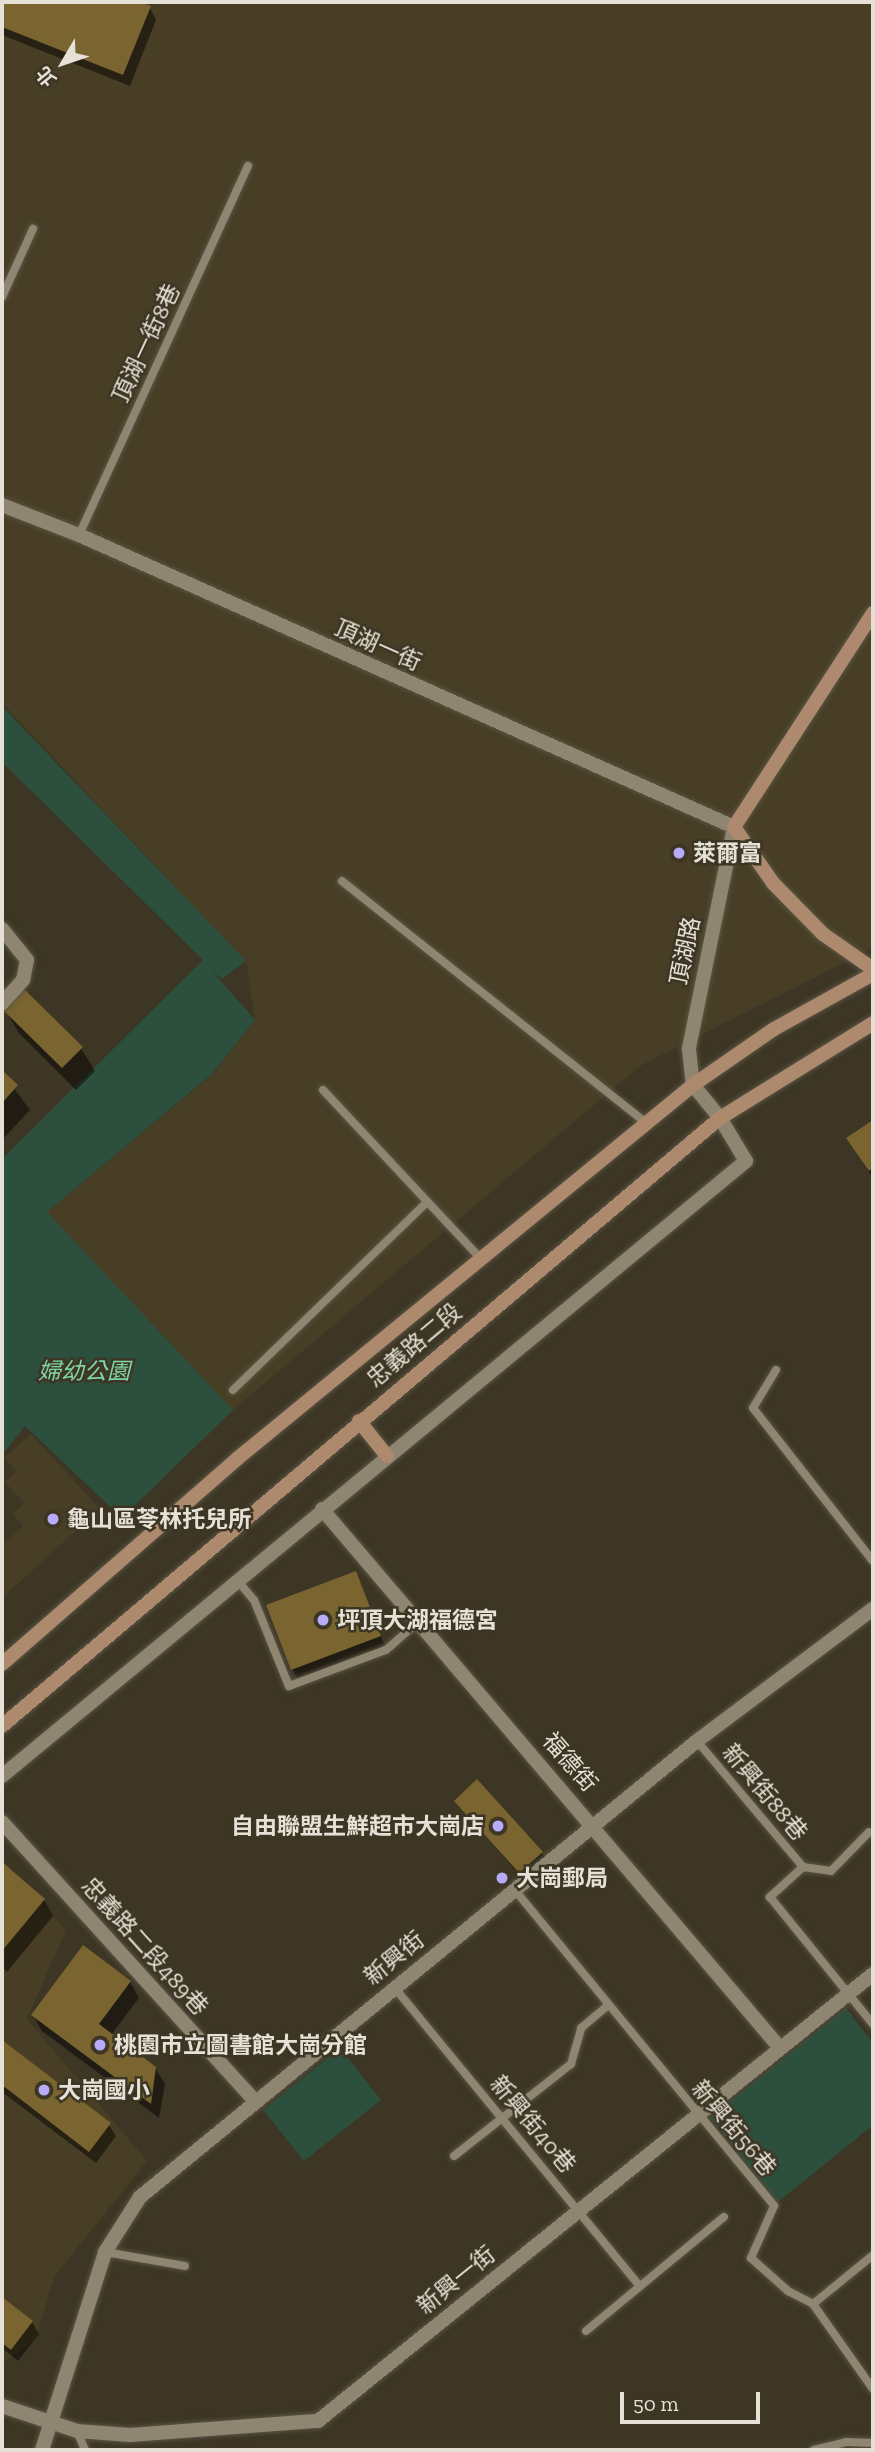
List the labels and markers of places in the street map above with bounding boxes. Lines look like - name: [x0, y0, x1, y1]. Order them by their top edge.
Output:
- place label: 萊爾富: [693, 839, 762, 867]
- marker: 萊爾富: [671, 845, 687, 861]
- place label: 龜山區苓林托兒所: [67, 1505, 251, 1533]
- marker: 龜山區苓林托兒所: [45, 1511, 61, 1527]
- place label: 坪頂大湖福德宮: [337, 1606, 498, 1634]
- marker: 坪頂大湖福德宮: [315, 1612, 331, 1628]
- place label: 自由聯盟生鮮超市大崗店: [231, 1812, 484, 1840]
- marker: 自由聯盟生鮮超市大崗店: [490, 1818, 506, 1834]
- place label: 大崗郵局: [516, 1864, 608, 1892]
- marker: 大崗郵局: [494, 1870, 510, 1886]
- place label: 桃園市立圖書館大崗分館: [114, 2031, 367, 2059]
- marker: 桃園市立圖書館大崗分館: [92, 2037, 108, 2053]
- place label: 大崗國小: [58, 2076, 150, 2104]
- marker: 大崗國小: [36, 2082, 52, 2098]

